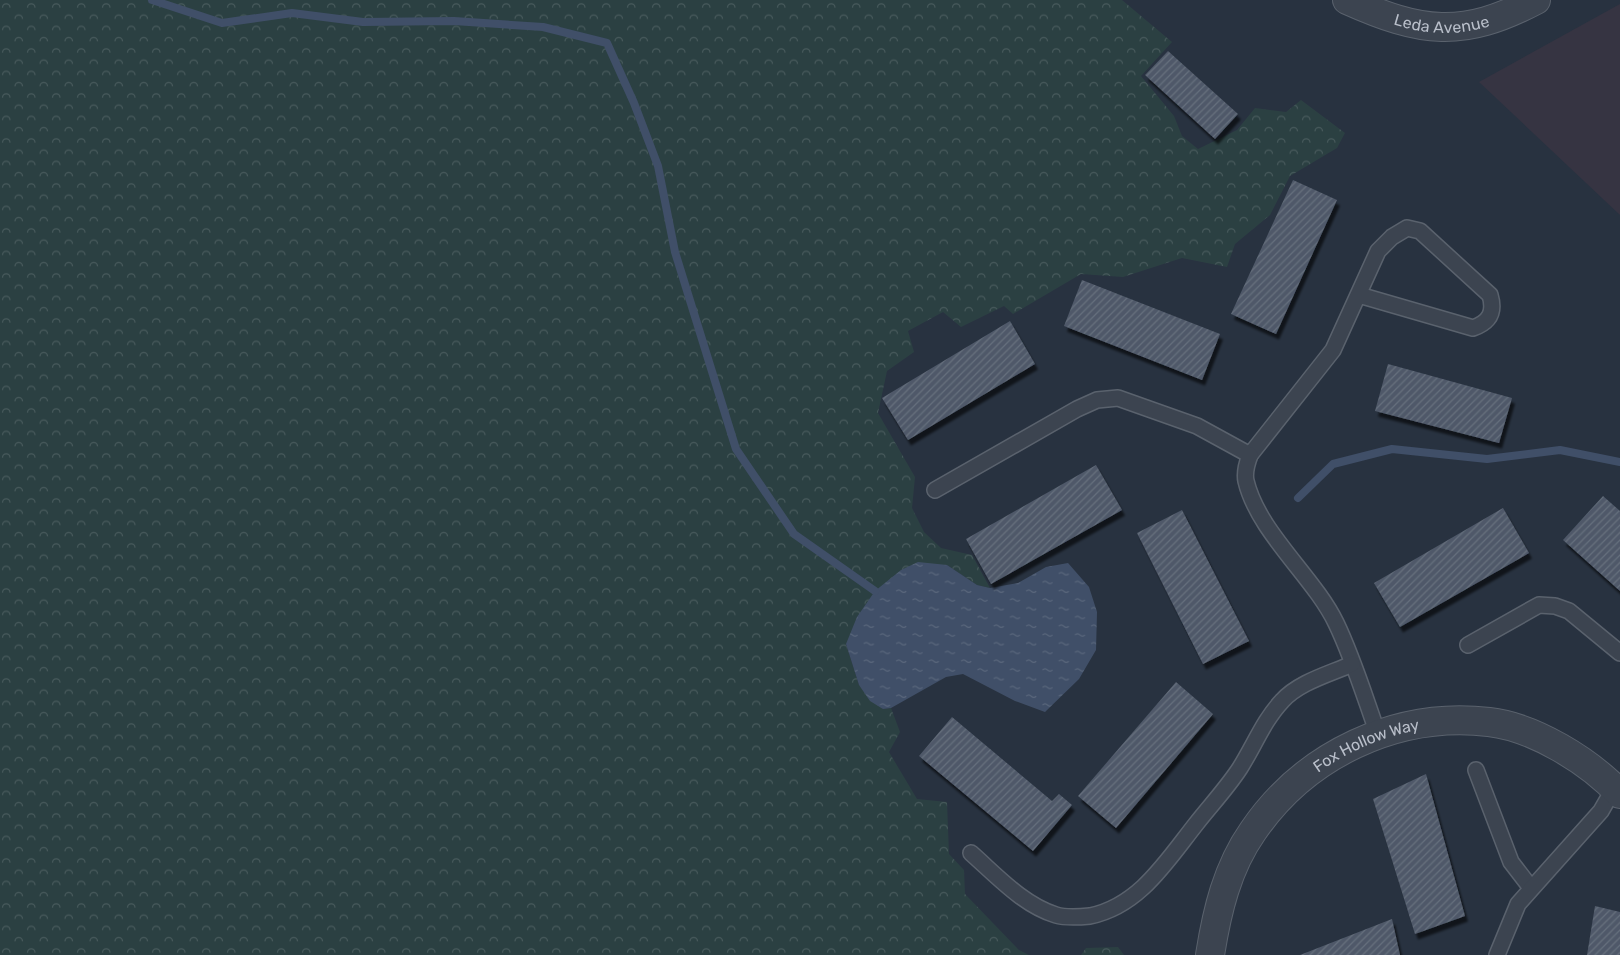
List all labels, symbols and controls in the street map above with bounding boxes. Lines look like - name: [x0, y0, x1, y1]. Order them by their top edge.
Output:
- street label: Leda Avenue: [1392, 9, 1491, 37]
- street label: Fox Hollow Way: [1309, 715, 1421, 776]

